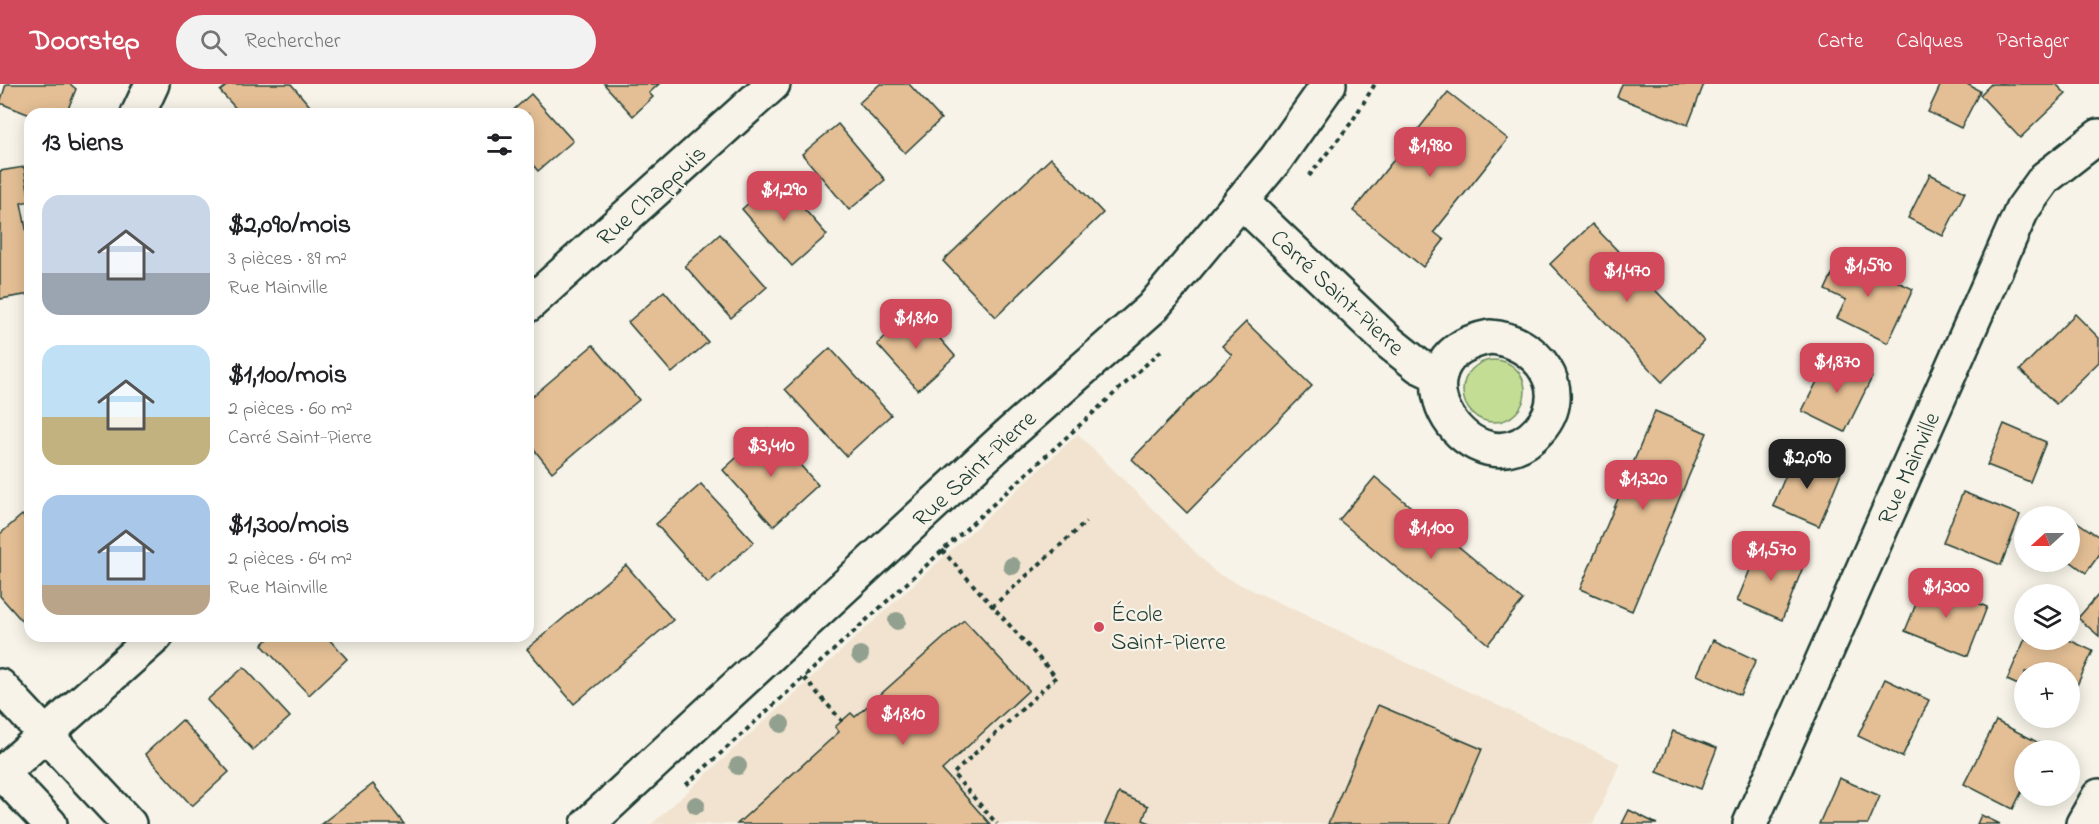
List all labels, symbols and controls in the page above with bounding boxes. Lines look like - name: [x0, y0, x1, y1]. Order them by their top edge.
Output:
- search box: [176, 15, 596, 69]
- text: Doorstep: [30, 22, 140, 63]
- icon: search: [197, 26, 230, 59]
- text: Rechercher: [245, 26, 341, 58]
- text: Carte: [1817, 27, 1863, 57]
- text: Calques: [1896, 27, 1963, 57]
- text: Partager: [1996, 27, 2069, 57]
- text: 13 biens: [42, 125, 124, 163]
- pin: $1,980: [1381, 127, 1479, 178]
- icon: filters: [483, 128, 516, 161]
- text: $1,980: [1408, 132, 1452, 161]
- street label: Rue Chappuis: [590, 138, 715, 256]
- pin: $1,290: [735, 171, 833, 222]
- text: $1,290: [761, 176, 807, 205]
- text: $2,090/mois: [228, 207, 351, 245]
- icon: home: [90, 219, 162, 291]
- street label: Carré Saint-Pierre: [1261, 222, 1411, 366]
- text: 3 pièces · 89 m²: [228, 245, 347, 274]
- pin: $1,590: [1819, 247, 1917, 298]
- pin: $1,470: [1578, 252, 1676, 303]
- text: $1,590: [1844, 252, 1892, 281]
- text: $1,470: [1603, 257, 1651, 286]
- text: Rue Mainville: [228, 274, 328, 303]
- pin: $1,810: [867, 299, 965, 350]
- text: $1,810: [894, 304, 938, 333]
- pin: $1,870: [1788, 343, 1886, 394]
- text: $1,870: [1814, 348, 1860, 377]
- text: $1,100/mois: [228, 357, 347, 395]
- icon: home: [90, 369, 162, 441]
- text: 2 pièces · 60 m²: [228, 395, 353, 424]
- street label: Rue Saint-Pierre: [906, 403, 1046, 537]
- street label: Rue Mainville: [1870, 407, 1951, 531]
- text: Carré Saint-Pierre: [228, 424, 372, 453]
- pin: $3,410: [722, 427, 820, 478]
- text: $3,410: [747, 432, 795, 461]
- pin: $2,090: [1758, 439, 1856, 490]
- text: $2,090: [1783, 444, 1831, 473]
- pin: $1,320: [1594, 460, 1692, 511]
- text: $1,320: [1619, 465, 1667, 494]
- north arrow: [2014, 506, 2080, 572]
- map controls: [2014, 506, 2080, 806]
- text: $1,300/mois: [228, 507, 349, 545]
- pin: $1,100: [1382, 509, 1480, 560]
- text: $1,100: [1408, 514, 1454, 543]
- icon: home: [90, 519, 162, 591]
- pin: $1,570: [1722, 531, 1820, 582]
- text: $1,570: [1746, 536, 1796, 565]
- text: 2 pièces · 64 m²: [228, 545, 352, 574]
- pin: $1,300: [1897, 568, 1995, 619]
- text: $1,300: [1922, 573, 1970, 602]
- text: Rue Mainville: [228, 574, 328, 603]
- button: layers: [2014, 584, 2080, 650]
- place label: École Saint-Pierre: [1111, 598, 1226, 661]
- marker: École Saint-Pierre: [1092, 620, 1106, 634]
- button: +: [2014, 662, 2080, 728]
- pin: $1,810: [854, 695, 952, 746]
- text: $1,810: [881, 700, 925, 729]
- button: −: [2014, 740, 2080, 806]

